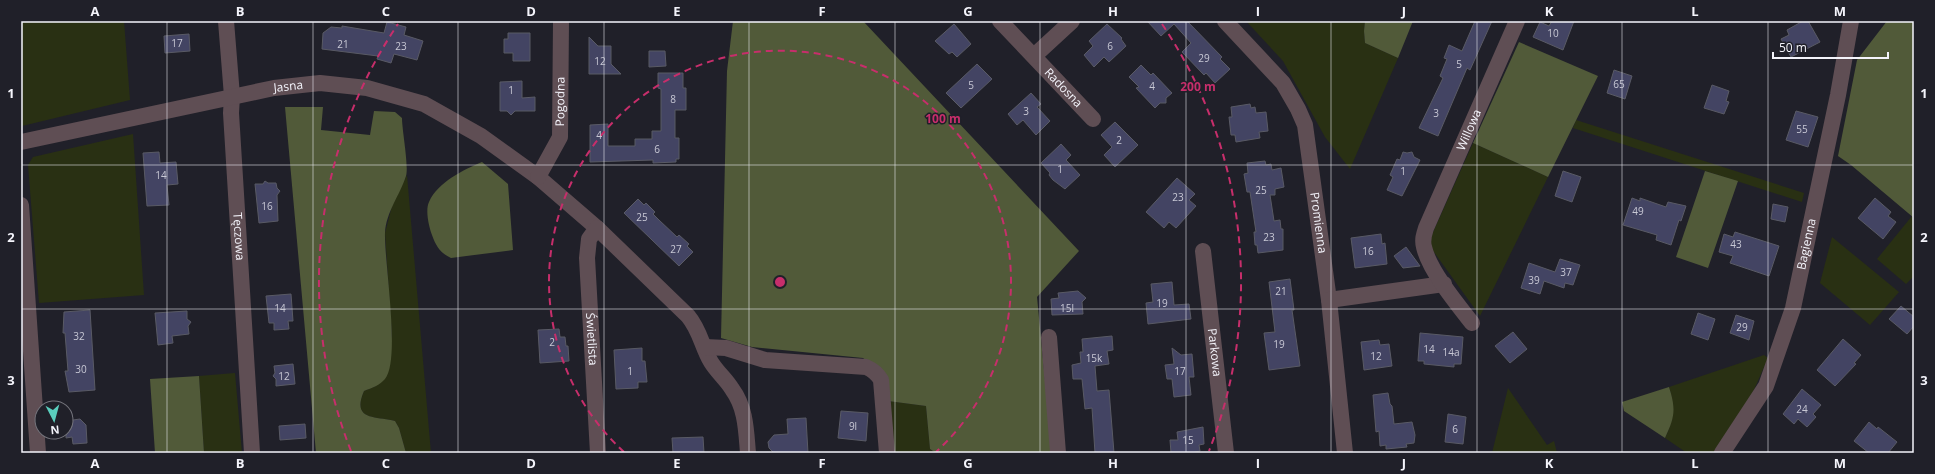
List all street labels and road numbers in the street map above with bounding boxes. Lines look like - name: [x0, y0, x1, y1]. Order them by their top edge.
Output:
- street label: Radosna: [1041, 64, 1087, 111]
- street label: Jasna: [272, 76, 304, 96]
- street label: Pogodna: [551, 77, 569, 126]
- street label: Willowa: [1452, 106, 1485, 153]
- street label: Promienna: [1306, 191, 1332, 254]
- street label: Tęczowa: [229, 212, 249, 261]
- street label: Bagienna: [1792, 217, 1820, 271]
- street label: Świetlista: [582, 312, 602, 366]
- street label: Parkowa: [1204, 327, 1226, 377]

